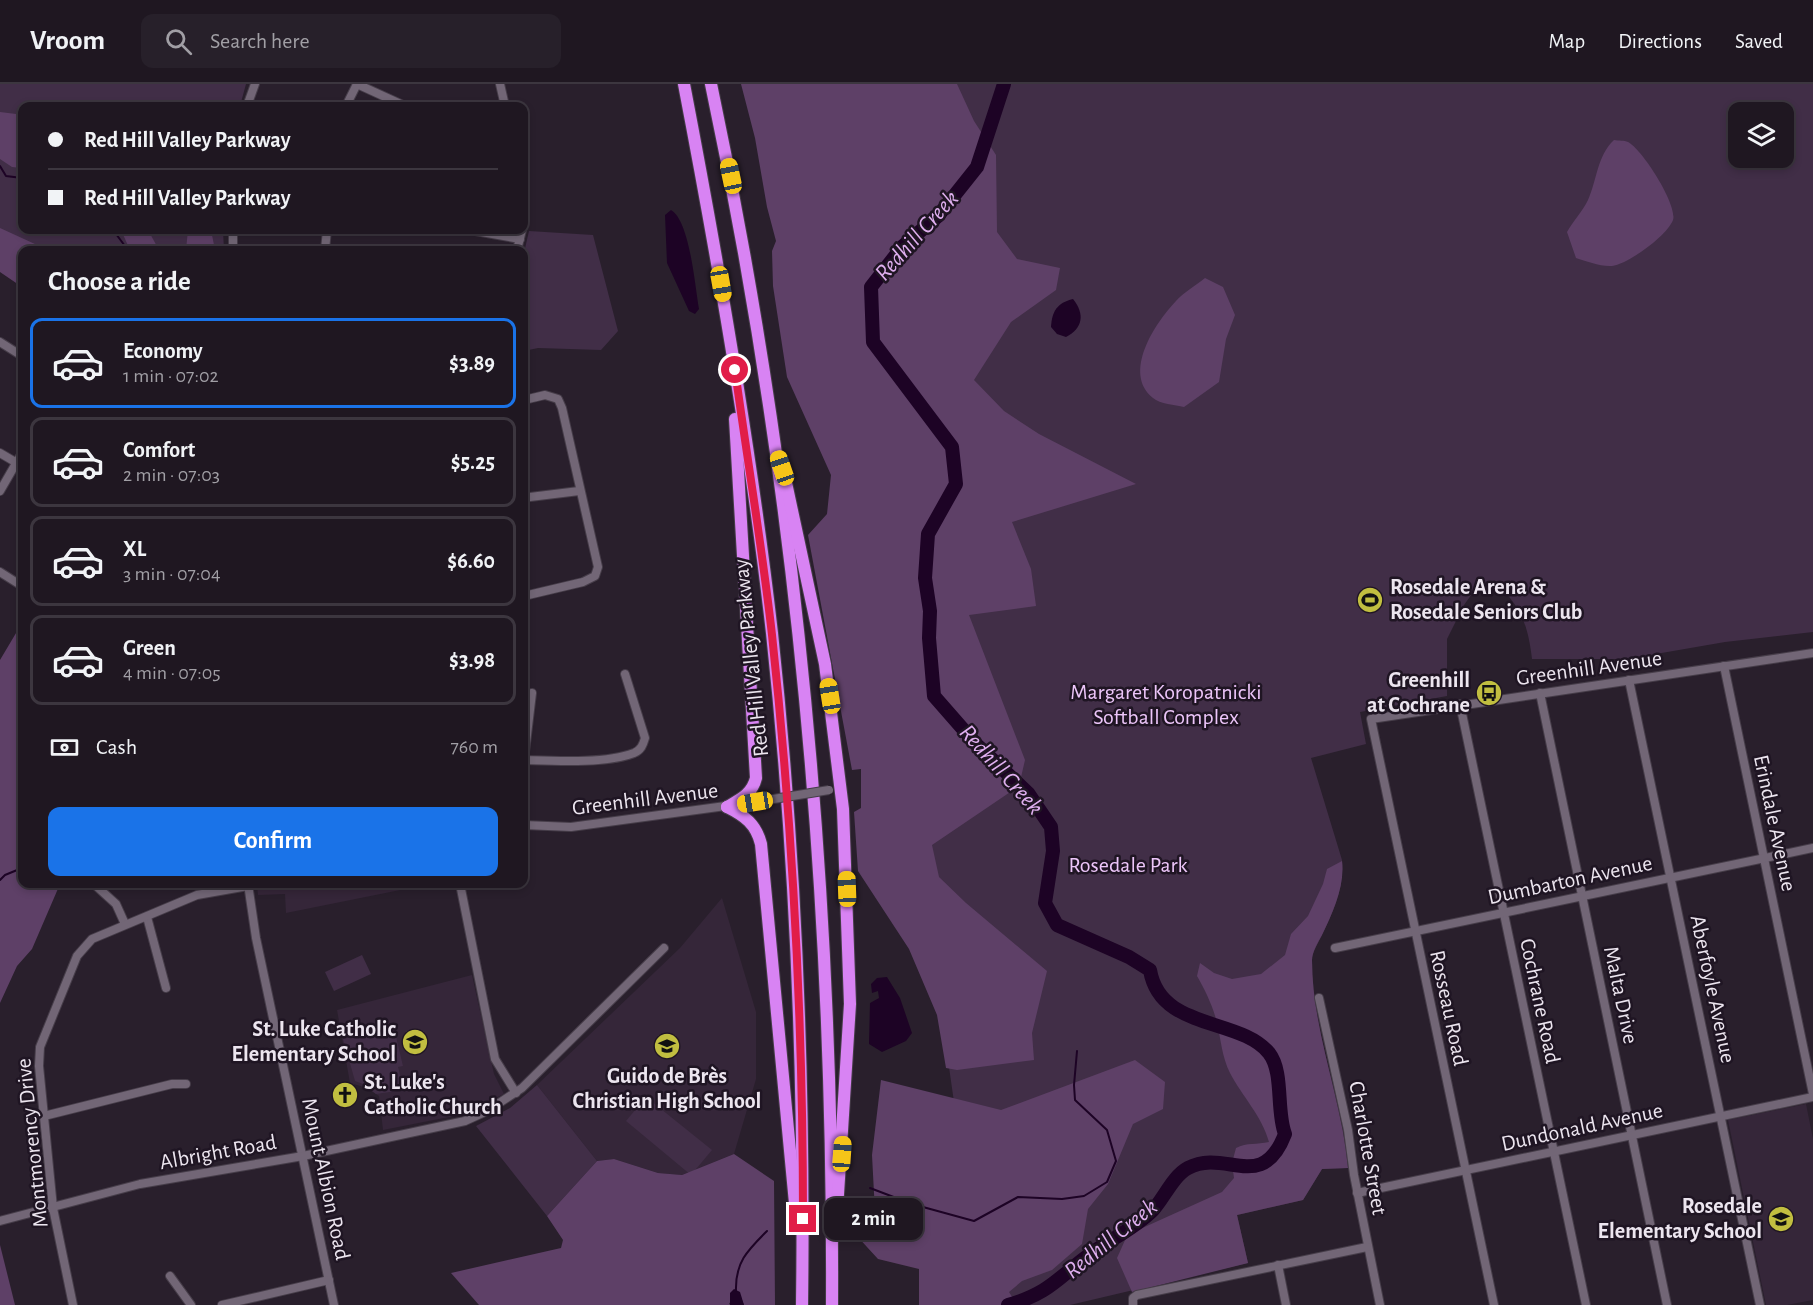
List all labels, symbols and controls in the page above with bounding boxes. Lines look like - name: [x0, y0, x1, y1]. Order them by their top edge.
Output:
- search box: [141, 14, 561, 68]
- icon: search: [162, 25, 195, 58]
- text: Vroom: [30, 27, 105, 55]
- text: Search here: [210, 30, 310, 52]
- text: Map: [1549, 31, 1585, 52]
- text: Directions: [1618, 31, 1702, 52]
- text: Saved: [1735, 31, 1783, 52]
- map controls: [1728, 102, 1794, 168]
- button: layers: [1728, 102, 1794, 168]
- text: Red Hill Valley Parkway: [84, 129, 291, 151]
- car: [718, 157, 744, 195]
- water label: Redhill Creek: [871, 186, 963, 286]
- text: Red Hill Valley Parkway: [84, 187, 291, 209]
- car: [709, 265, 733, 303]
- text: Choose a ride: [48, 268, 191, 295]
- icon: car: [51, 336, 105, 390]
- text: Economy: [123, 340, 203, 362]
- text: $3.89: [449, 352, 495, 374]
- route start: [721, 356, 748, 383]
- text: 1 min · 07:02: [123, 366, 219, 386]
- icon: car: [51, 435, 105, 489]
- text: Comfort: [123, 439, 195, 461]
- car: [768, 448, 796, 488]
- text: $5.25: [451, 451, 495, 473]
- text: 2 min · 07:03: [123, 465, 220, 485]
- icon: car: [51, 534, 105, 588]
- text: XL: [123, 538, 146, 560]
- text: $6.60: [447, 550, 495, 572]
- street label: Red Hill Valley Parkway: [730, 558, 772, 758]
- text: 3 min · 07:04: [123, 564, 221, 584]
- place label: Rosedale Arena & Rosedale Seniors Club: [1390, 576, 1582, 623]
- sports icon: Rosedale Arena & Rosedale Seniors Club: [1355, 585, 1385, 615]
- icon: car: [51, 633, 105, 687]
- text: Green: [123, 637, 176, 659]
- street label: Greenhill Avenue: [1515, 647, 1663, 689]
- text: $3.98: [449, 649, 495, 671]
- text: 4 min · 07:05: [123, 663, 221, 683]
- place label: Greenhill at Cochrane: [1367, 669, 1470, 716]
- car: [818, 677, 842, 715]
- bus stop icon: Greenhill at Cochrane: [1474, 678, 1504, 708]
- park label: Margaret Koropatnicki Softball Complex: [1070, 681, 1262, 728]
- water label: Redhill Creek: [955, 720, 1047, 820]
- icon: cash: [48, 731, 81, 764]
- text: Cash: [96, 736, 137, 758]
- text: 760 m: [450, 737, 498, 757]
- street label: Erindale Avenue: [1750, 753, 1800, 893]
- street label: Greenhill Avenue: [571, 779, 719, 819]
- car: [736, 790, 774, 814]
- button: Confirm: [48, 807, 498, 876]
- street label: Dumbarton Avenue: [1486, 852, 1654, 908]
- park label: Rosedale Park: [1068, 854, 1188, 876]
- car: [837, 871, 857, 907]
- street label: Aberfoyle Avenue: [1687, 913, 1739, 1065]
- street label: Cochrane Road: [1516, 936, 1564, 1066]
- street label: Malta Drive: [1600, 944, 1642, 1046]
- street label: Rosseau Road: [1426, 948, 1472, 1068]
- place label: St. Luke Catholic Elementary School: [232, 1018, 397, 1066]
- school or university icon: St. Luke Catholic Elementary School: [400, 1027, 430, 1057]
- school or university icon: Guido de Brès Christian High School: [652, 1031, 682, 1061]
- street label: Montmorency Drive: [12, 1057, 52, 1229]
- place label: Guido de Brès Christian High School: [573, 1065, 761, 1112]
- place label: St. Luke's Catholic Church: [364, 1071, 502, 1118]
- street label: Charlotte Street: [1345, 1079, 1391, 1217]
- church icon: St. Luke's Catholic Church: [330, 1080, 360, 1110]
- street label: Mount Albion Road: [298, 1096, 354, 1262]
- street label: Dundonald Avenue: [1499, 1099, 1665, 1155]
- street label: Albright Road: [158, 1131, 278, 1173]
- car: [832, 1135, 852, 1173]
- water label: Redhill Creek: [1060, 1194, 1162, 1284]
- place label: Rosedale Elementary School: [1598, 1195, 1762, 1243]
- callout: 2 min: [824, 1198, 923, 1240]
- school or university icon: Rosedale Elementary School: [1766, 1204, 1796, 1234]
- route end: [789, 1205, 816, 1232]
- text: 2 min: [851, 1209, 896, 1229]

